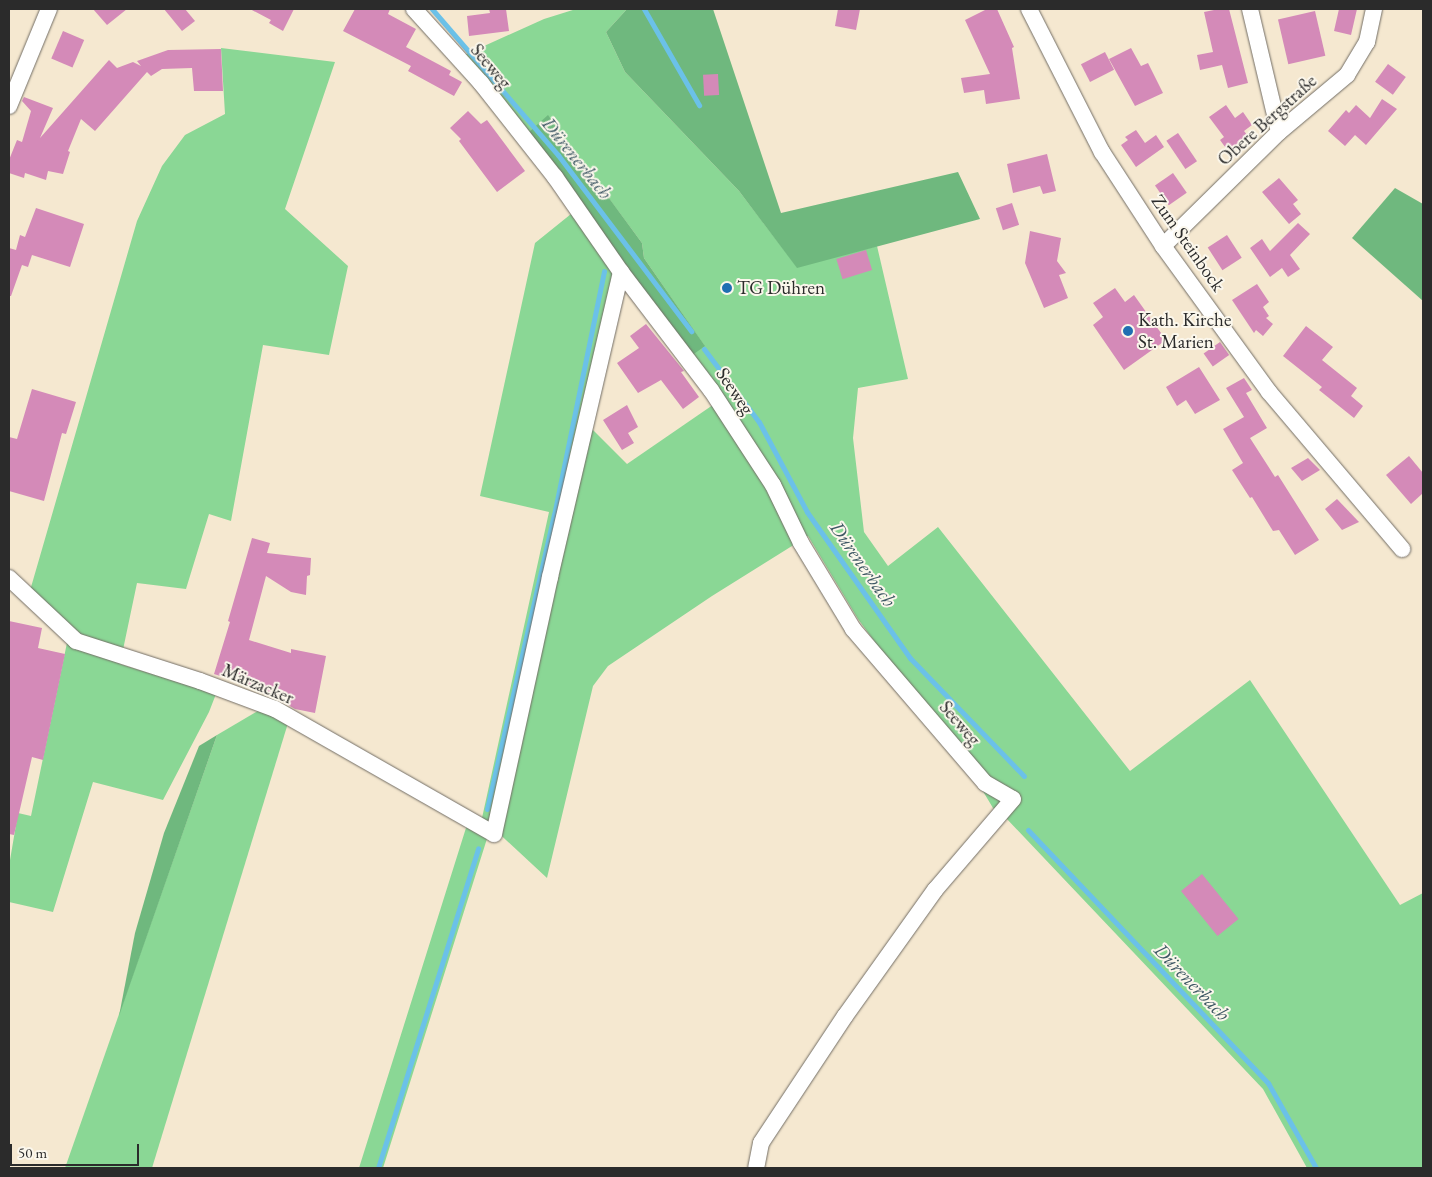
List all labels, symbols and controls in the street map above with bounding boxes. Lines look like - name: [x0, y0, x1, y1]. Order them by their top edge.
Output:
- street label: Seeweg: [466, 39, 516, 93]
- street label: Obere Bergstraße: [1213, 70, 1321, 170]
- water label: Dürenerbach: [537, 112, 617, 204]
- street label: Zum Steinbock: [1146, 190, 1230, 296]
- place label: TG Dühren: [737, 277, 825, 299]
- marker: TG Dühren: [721, 282, 733, 294]
- place label: Kath. Kirche St. Marien: [1138, 309, 1231, 353]
- marker: Kath. Kirche St. Marien: [1122, 325, 1134, 337]
- street label: Seeweg: [711, 363, 759, 419]
- water label: Dürenerbach: [825, 517, 901, 611]
- street label: Märzacker: [219, 659, 297, 709]
- street label: Seeweg: [934, 696, 986, 750]
- water label: Dürenerbach: [1149, 938, 1235, 1026]
- scale bar: [12, 1134, 141, 1166]
- text: 50 m: [18, 1143, 47, 1162]

